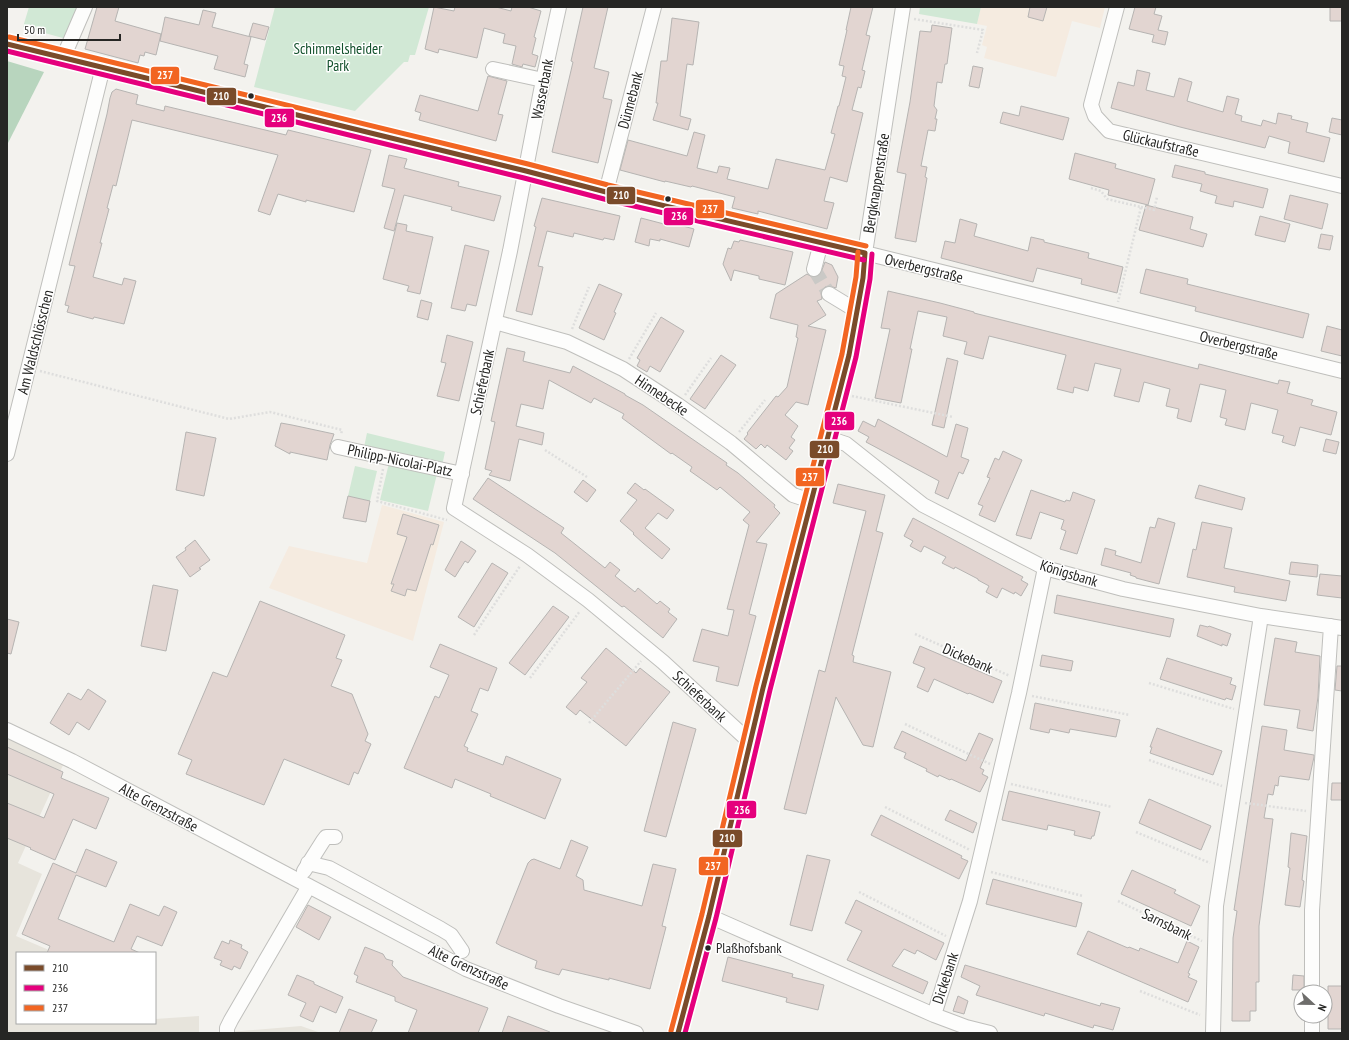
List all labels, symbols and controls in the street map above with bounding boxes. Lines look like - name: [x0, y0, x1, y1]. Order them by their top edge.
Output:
- scale bar: [18, 16, 120, 42]
- text: 50 m: [24, 22, 45, 37]
- park label: Schimmelsheider Park: [294, 39, 383, 75]
- street label: Wasserbank: [527, 57, 557, 121]
- line badge: 237: [150, 66, 180, 85]
- text: 237: [157, 68, 173, 82]
- street label: Dünnebank: [613, 69, 647, 131]
- line badge: 210: [206, 87, 237, 106]
- text: 210: [213, 89, 229, 103]
- unlabelled marker: [246, 91, 256, 101]
- line badge: 236: [264, 108, 295, 128]
- text: 236: [271, 111, 287, 125]
- street label: Glückaufstraße: [1121, 125, 1201, 161]
- street label: Bergknappenstraße: [859, 132, 893, 234]
- line badge: 210: [606, 186, 636, 205]
- text: 210: [613, 188, 629, 202]
- unlabelled marker: [663, 194, 673, 204]
- line badge: 237: [695, 199, 725, 219]
- text: 237: [702, 202, 718, 216]
- line badge: 236: [663, 207, 694, 226]
- text: 236: [671, 209, 687, 223]
- street label: Overbergstraße: [883, 249, 965, 287]
- street label: Am Waldschlösschen: [13, 288, 57, 396]
- street label: Overbergstraße: [1198, 326, 1280, 364]
- street label: Schieferbank: [466, 347, 498, 417]
- street label: Hinnebecke: [632, 370, 692, 420]
- line badge: 236: [824, 411, 855, 431]
- text: 236: [831, 414, 847, 428]
- street label: Philipp-Nicolai-Platz: [346, 440, 454, 480]
- line badge: 210: [809, 440, 840, 459]
- text: 210: [817, 442, 833, 456]
- line badge: 237: [795, 467, 825, 487]
- text: 237: [802, 470, 818, 484]
- street label: Königsbank: [1038, 555, 1100, 591]
- street label: Dickebank: [940, 638, 996, 678]
- street label: Schieferbank: [669, 666, 731, 726]
- street label: Alte Grenzstraße: [116, 778, 202, 836]
- line badge: 236: [726, 800, 757, 819]
- text: 236: [734, 803, 750, 817]
- line badge: 210: [712, 829, 743, 848]
- text: 210: [719, 831, 735, 845]
- line badge: 237: [698, 856, 729, 876]
- text: 237: [705, 859, 721, 873]
- street label: Sarnsbank: [1139, 904, 1195, 944]
- place label: Plaßhofsbank: [716, 939, 782, 957]
- street label: Alte Grenzstraße: [426, 940, 512, 994]
- marker: Plaßhofsbank: [703, 943, 713, 953]
- street label: Dickebank: [928, 950, 962, 1006]
- legend: [16, 952, 156, 1024]
- text: 210: [52, 960, 68, 975]
- text: 236: [52, 980, 68, 995]
- north arrow: [1293, 984, 1333, 1024]
- text: 237: [52, 1000, 68, 1015]
- text: N: [1315, 1002, 1330, 1013]

